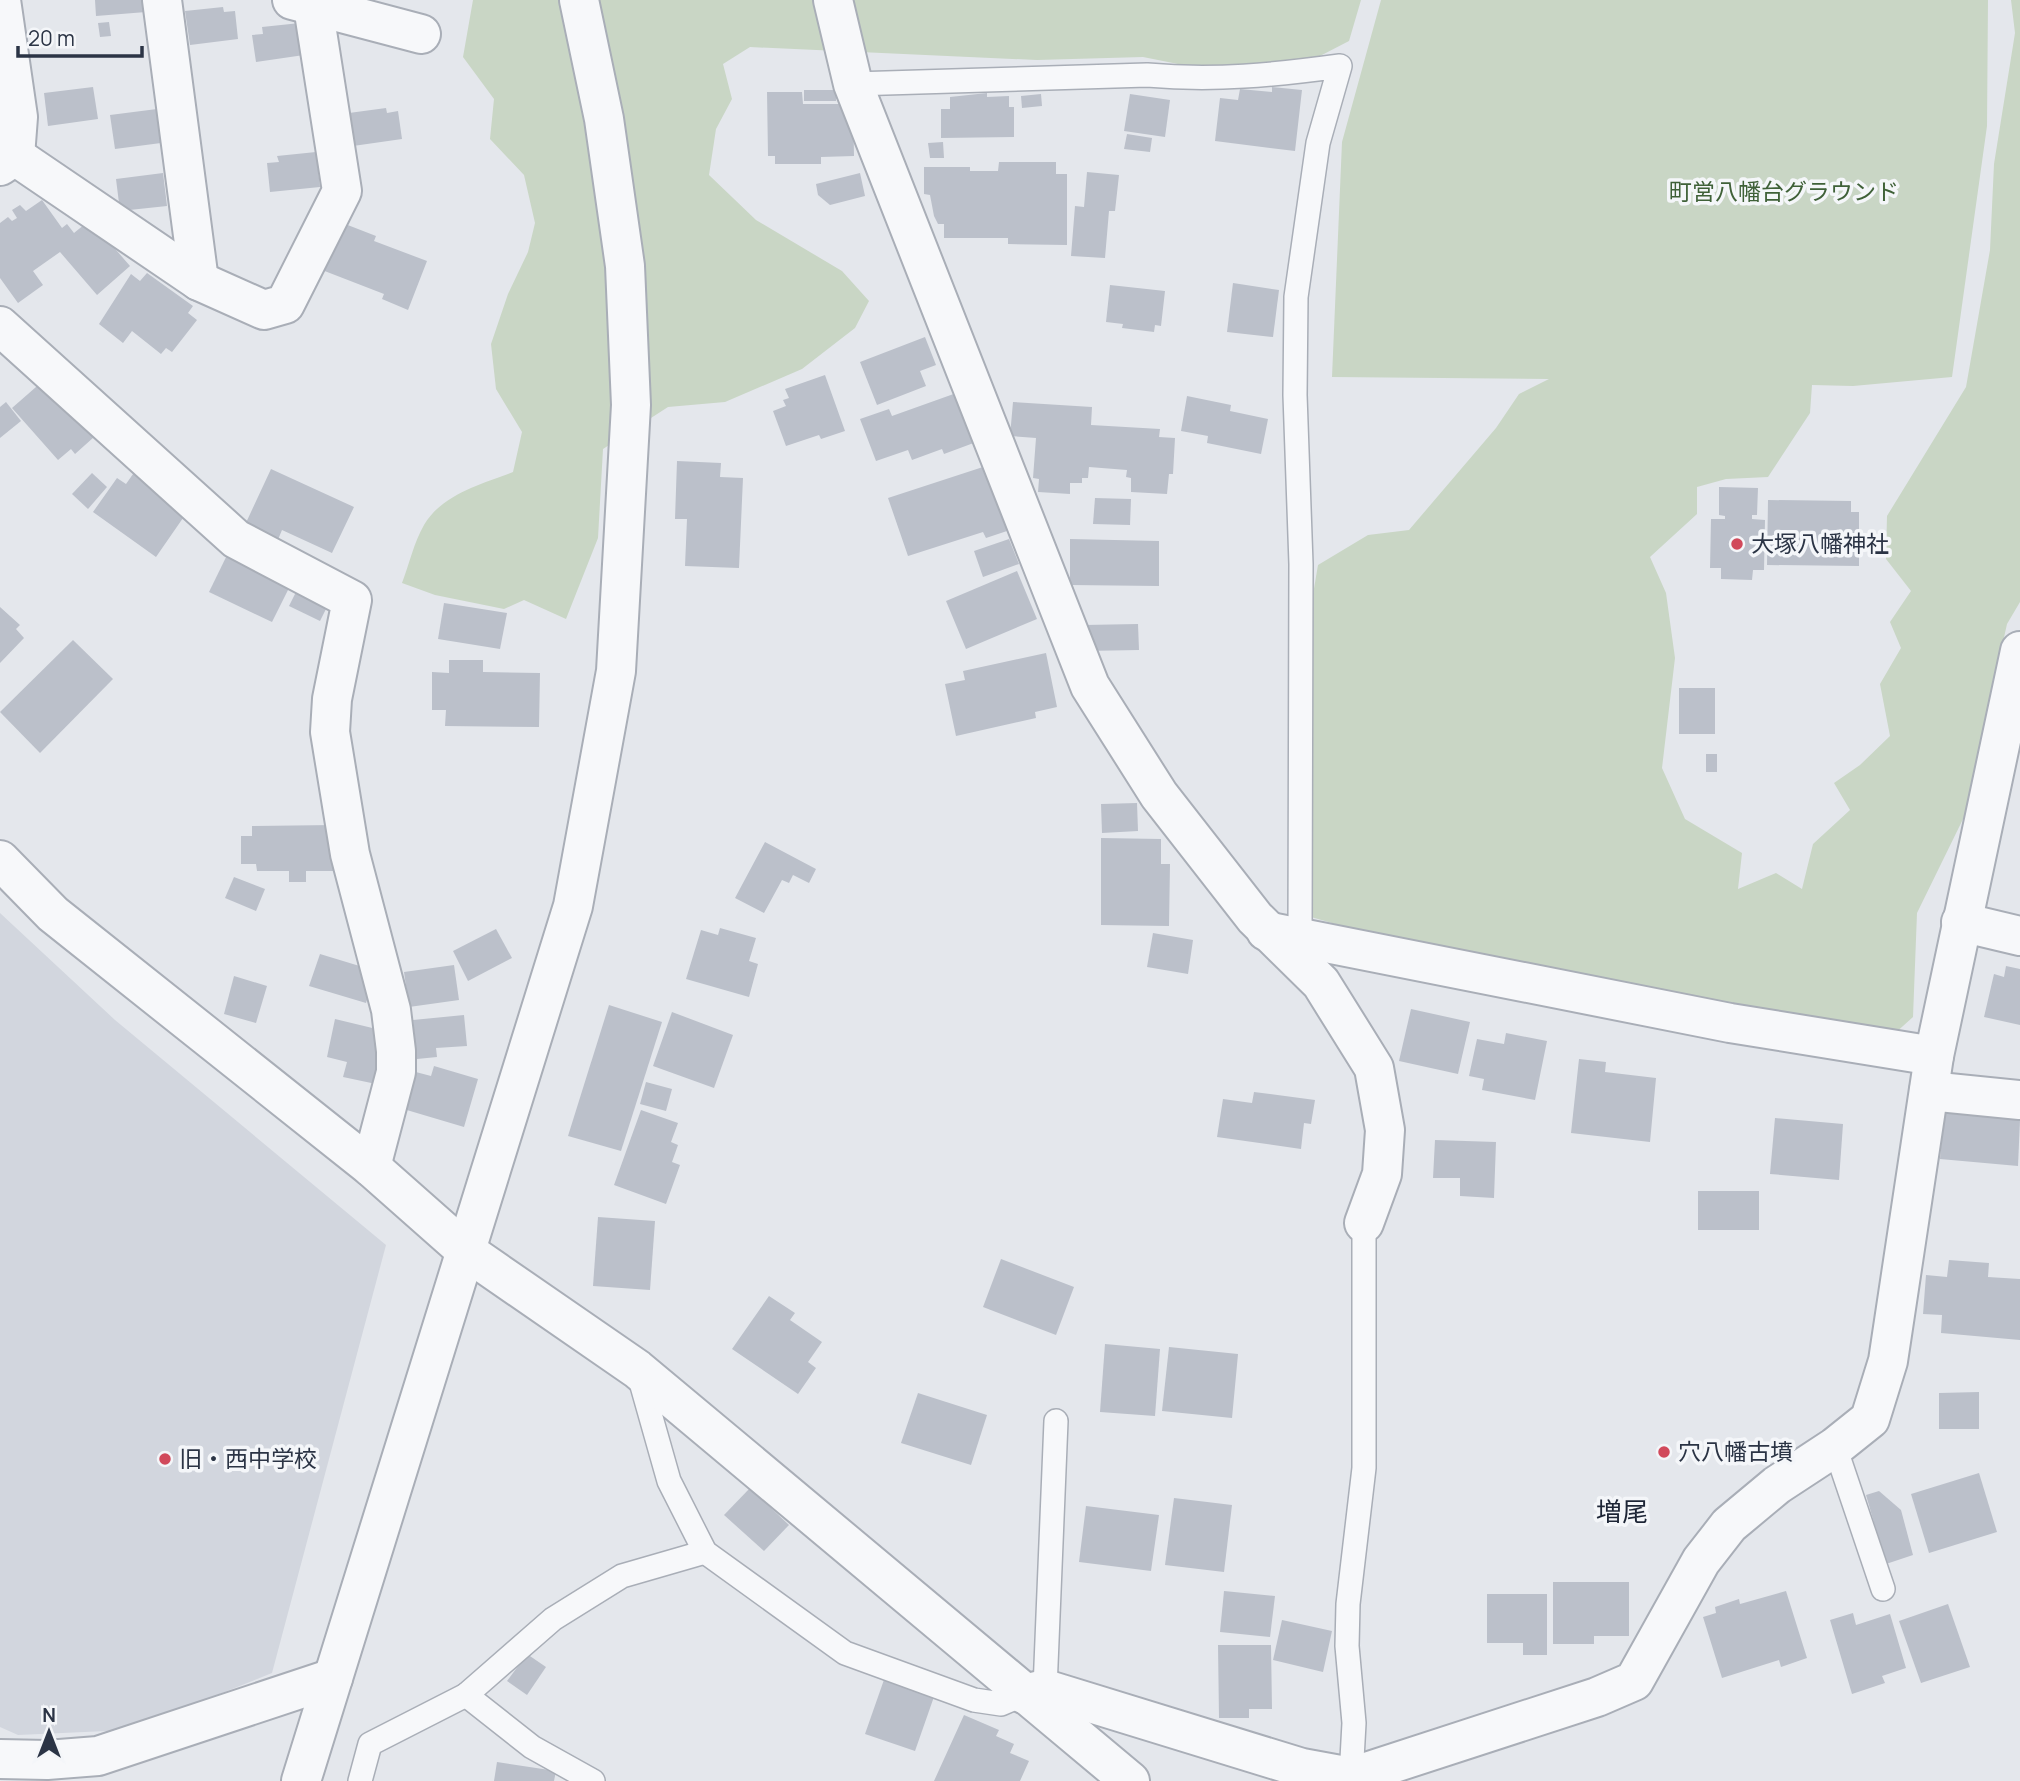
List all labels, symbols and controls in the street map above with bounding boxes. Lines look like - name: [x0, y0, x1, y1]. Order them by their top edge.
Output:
- scale bar: [18, 14, 142, 58]
- text: 20 m: [28, 24, 75, 52]
- park label: 町営八幡台グラウンド: [1669, 175, 1899, 207]
- place label: 大塚八幡神社: [1751, 527, 1889, 559]
- marker: 大塚八幡神社: [1729, 536, 1745, 552]
- place label: 穴八幡古墳: [1678, 1435, 1793, 1467]
- place label: 旧・西中学校: [179, 1442, 317, 1474]
- marker: 穴八幡古墳: [1656, 1444, 1672, 1460]
- marker: 旧・西中学校: [157, 1451, 173, 1467]
- district label: 増尾: [1596, 1493, 1648, 1529]
- north arrow: [14, 1697, 84, 1767]
- text: N: [42, 1702, 56, 1728]

